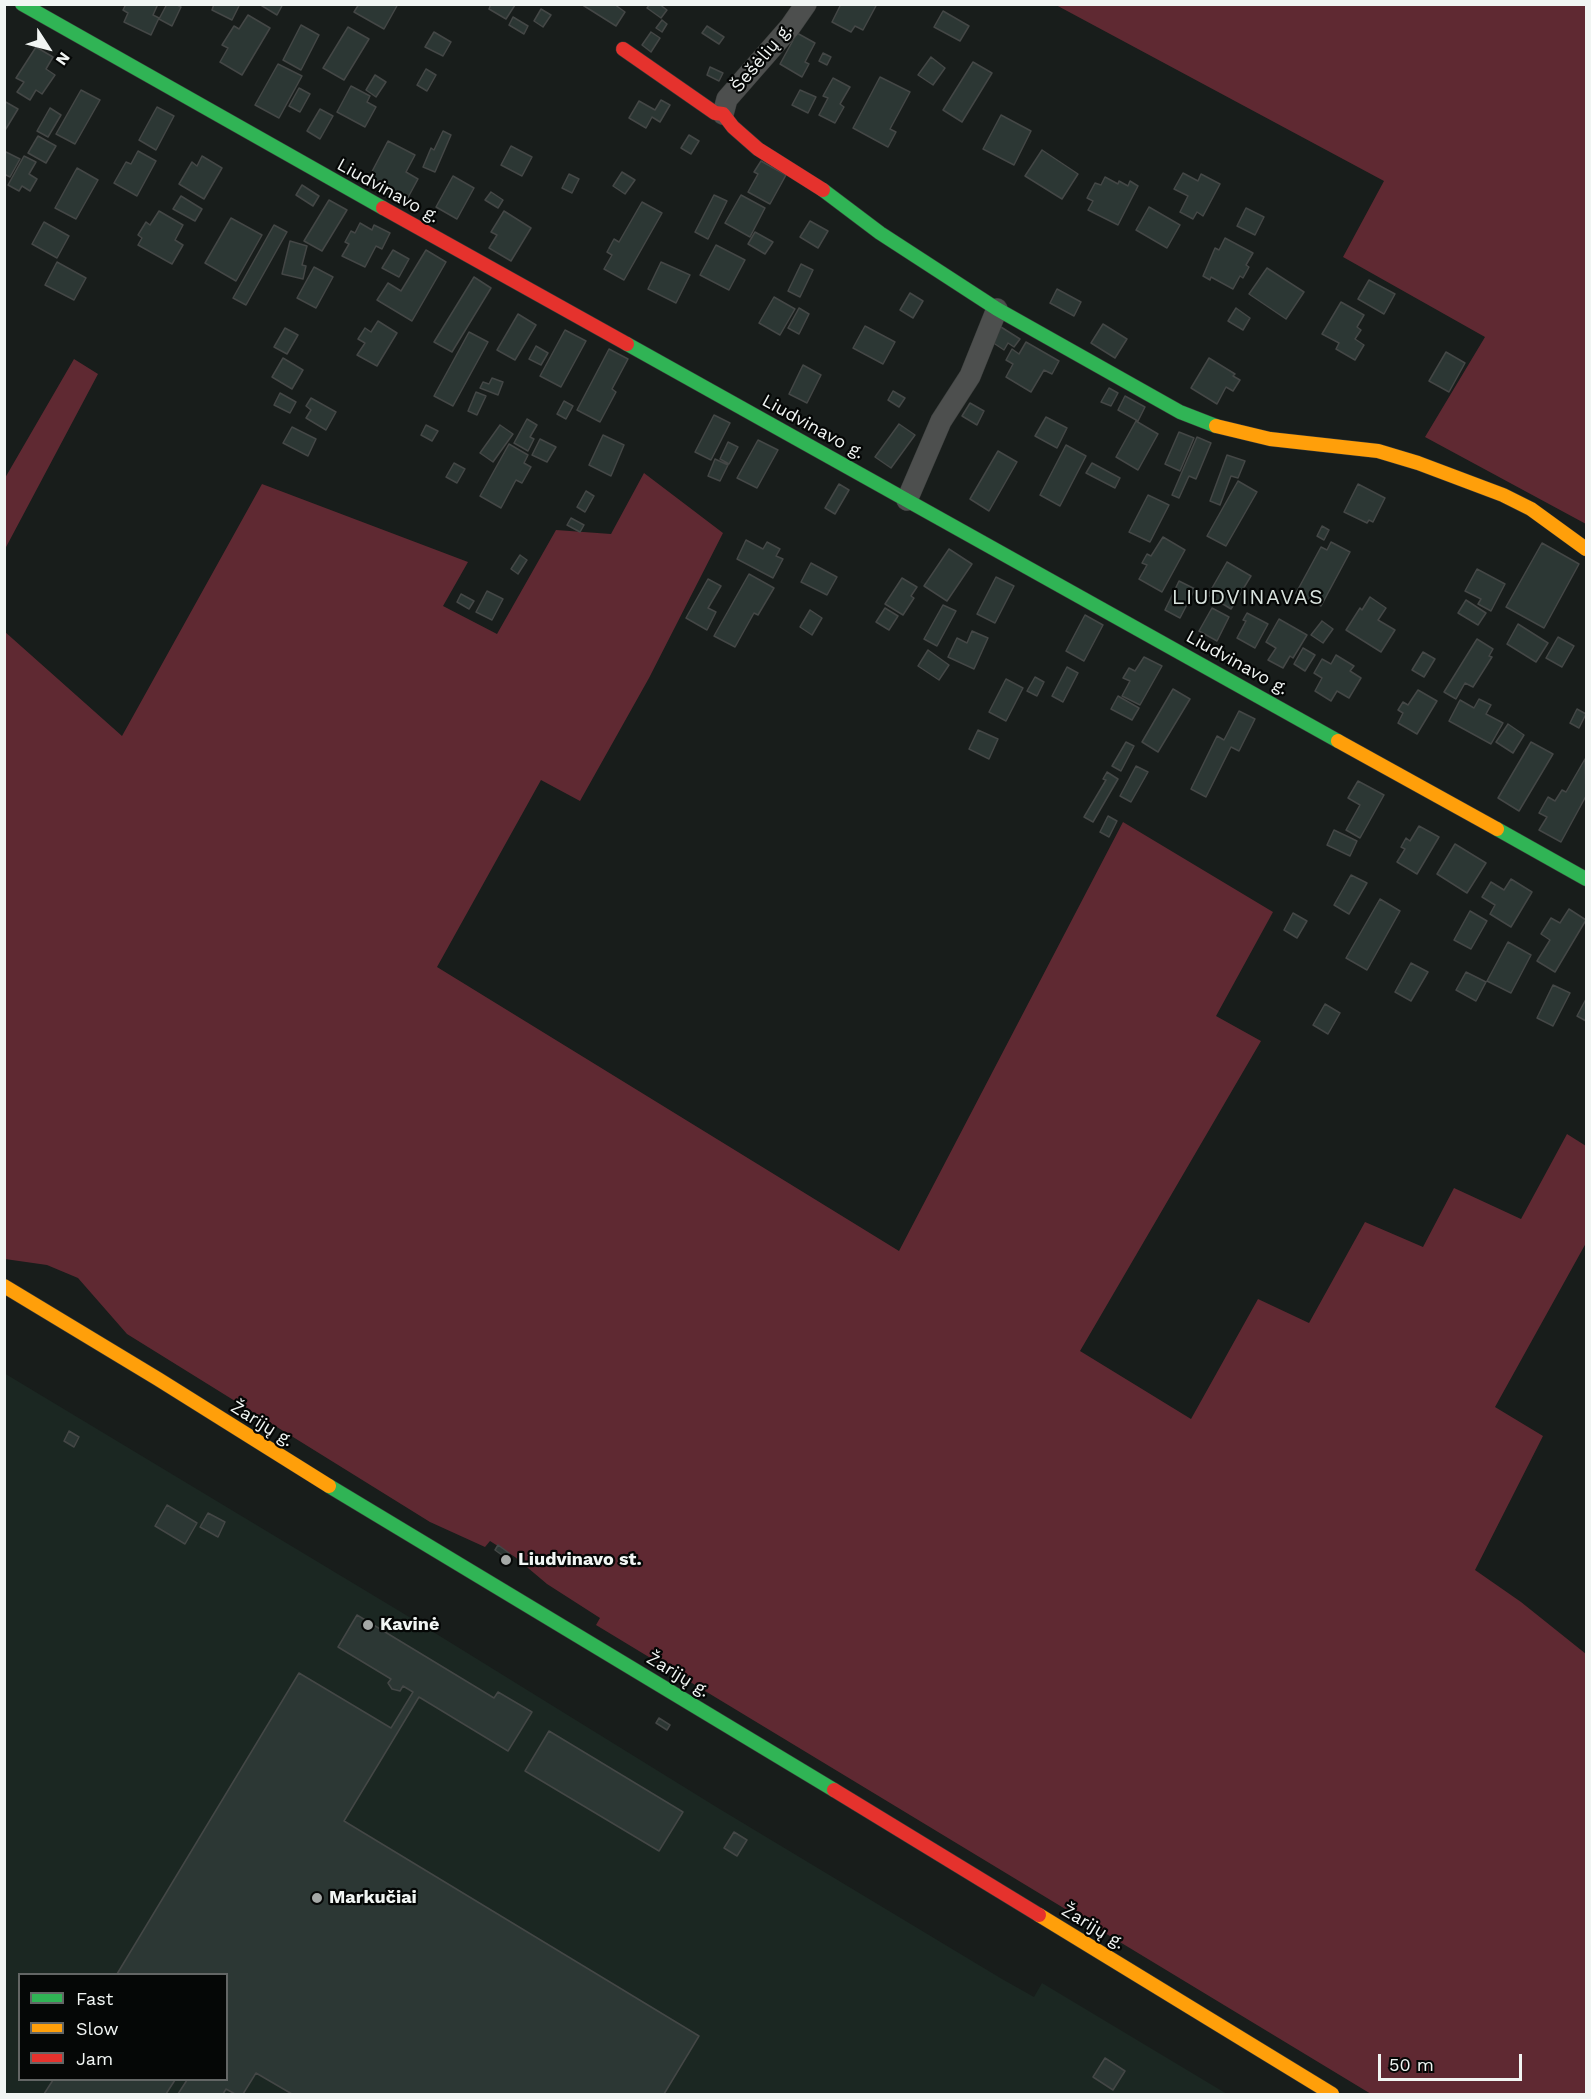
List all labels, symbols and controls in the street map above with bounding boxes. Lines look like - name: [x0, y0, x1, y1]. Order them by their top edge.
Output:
- north arrow: [18, 18, 78, 78]
- street label: Šešėlių g.: [727, 19, 797, 97]
- text: N: [52, 48, 74, 69]
- street label: Liudvinavo g.: [333, 154, 443, 228]
- street label: Liudvinavo g.: [758, 390, 868, 464]
- district label: LIUDVINAVAS: [1172, 585, 1324, 611]
- street label: Liudvinavo g.: [1182, 626, 1292, 700]
- street label: Žarijų g.: [227, 1396, 297, 1452]
- place label: Liudvinavo st.: [518, 1549, 642, 1571]
- marker: Liudvinavo st.: [499, 1553, 513, 1567]
- place label: Kavinė: [380, 1614, 439, 1636]
- marker: Kavinė: [361, 1618, 375, 1632]
- street label: Žarijų g.: [642, 1648, 714, 1702]
- place label: Markučiai: [329, 1887, 417, 1909]
- marker: Markučiai: [310, 1891, 324, 1905]
- street label: Žarijų g.: [1057, 1900, 1129, 1954]
- legend: [18, 1973, 228, 2081]
- text: Fast: [76, 1988, 113, 2009]
- text: Slow: [76, 2018, 119, 2039]
- scale bar: [1381, 2042, 1525, 2080]
- text: Jam: [76, 2048, 113, 2069]
- text: 50 m: [1389, 2054, 1434, 2075]

